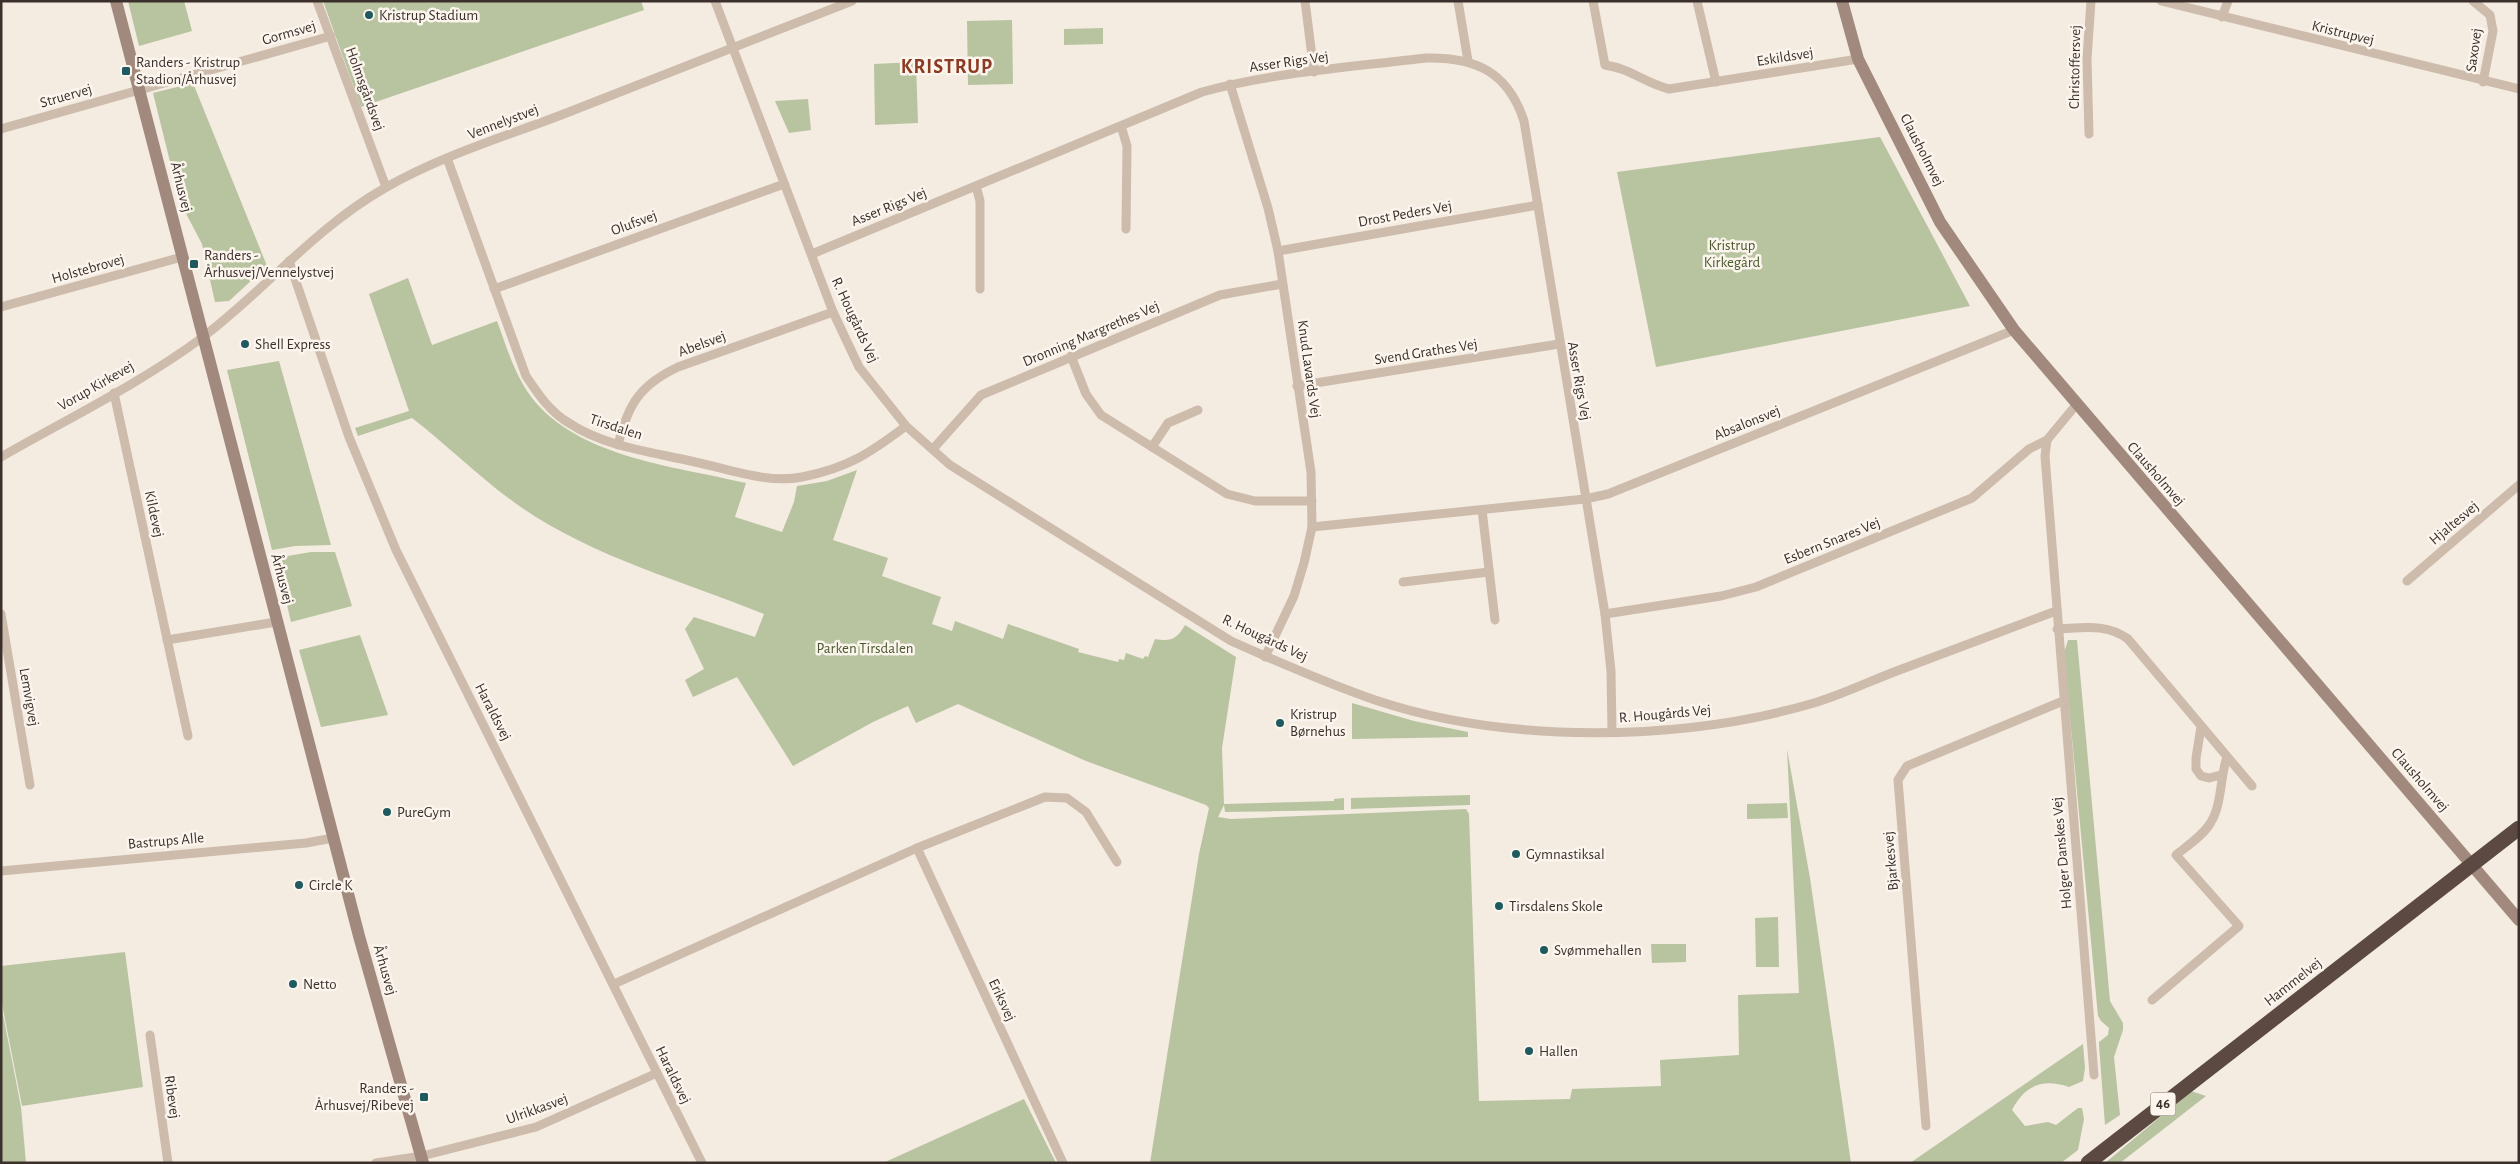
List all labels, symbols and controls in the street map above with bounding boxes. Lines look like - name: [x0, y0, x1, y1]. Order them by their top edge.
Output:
- place label: Kristrup Stadium: [379, 8, 478, 23]
- marker: Kristrup Stadium: [363, 9, 375, 21]
- street label: Gormsvej: [260, 18, 318, 48]
- street label: Kristrupvej: [2310, 18, 2376, 48]
- street label: Christoffersvej: [2067, 25, 2083, 109]
- street label: Saxovej: [2463, 27, 2485, 73]
- street label: Holmsgårdsvej: [343, 45, 387, 133]
- street label: Eskildsvej: [1756, 45, 1814, 69]
- street label: Asser Rigs Vej: [1248, 49, 1330, 75]
- place label: Randers - Kristrup Stadion/Århusvej: [136, 55, 240, 87]
- district label: KRISTRUP: [901, 57, 993, 77]
- marker: Randers - Kristrup Stadion/Århusvej: [120, 65, 132, 77]
- street label: Struervej: [38, 81, 94, 111]
- street label: Vennelystvej: [466, 102, 540, 142]
- street label: Clausholmvej: [1897, 111, 1947, 189]
- street label: Århusvej: [168, 160, 195, 214]
- street label: Asser Rigs Vej: [849, 185, 929, 229]
- street label: Drost Peders Vej: [1357, 198, 1453, 230]
- street label: Olufsvej: [609, 208, 659, 238]
- park label: Kristrup Kirkegård: [1704, 238, 1760, 270]
- place label: Randers - Århusvej/Vennelystvej: [204, 248, 334, 280]
- street label: Holstebrovej: [50, 252, 126, 286]
- marker: Randers - Århusvej/Vennelystvej: [188, 258, 200, 270]
- street label: R. Hougårds Vej: [829, 275, 881, 365]
- street label: Dronning Margrethes Vej: [1021, 298, 1161, 370]
- street label: Knud Lavards Vej: [1295, 319, 1323, 419]
- street label: Abelsvej: [676, 328, 728, 360]
- street label: Svend Grathes Vej: [1373, 336, 1479, 368]
- place label: Shell Express: [255, 337, 331, 352]
- marker: Shell Express: [239, 338, 251, 350]
- street label: Asser Rigs Vej: [1565, 340, 1593, 422]
- street label: Vorup Kirkevej: [56, 358, 136, 414]
- street label: Absalonsvej: [1712, 403, 1782, 443]
- street label: Tirsdalen: [588, 411, 644, 443]
- street label: Clausholmvej: [2124, 439, 2188, 509]
- street label: Kildevej: [142, 489, 166, 539]
- street label: Hjaltesvej: [2427, 498, 2481, 548]
- street label: Esbern Snares Vej: [1782, 515, 1882, 567]
- street label: Århusvej: [268, 552, 297, 606]
- street label: R. Hougårds Vej: [1220, 612, 1310, 664]
- park label: Parken Tirsdalen: [816, 641, 914, 656]
- street label: Lemvigvej: [16, 667, 42, 727]
- street label: Haraldsvej: [472, 681, 514, 743]
- street label: R. Hougårds Vej: [1618, 703, 1712, 725]
- place label: Kristrup Børnehus: [1290, 707, 1346, 739]
- marker: Kristrup Børnehus: [1274, 717, 1286, 729]
- street label: Clausholmvej: [2388, 745, 2452, 815]
- street label: Holger Danskes Vej: [2050, 796, 2074, 910]
- place label: PureGym: [397, 805, 451, 820]
- marker: PureGym: [381, 806, 393, 818]
- street label: Bastrups Alle: [127, 830, 205, 852]
- street label: Bjarkesvej: [1881, 831, 1901, 891]
- place label: Gymnastiksal: [1526, 847, 1605, 862]
- marker: Gymnastiksal: [1510, 848, 1522, 860]
- place label: Circle K: [309, 878, 353, 893]
- marker: Circle K: [293, 879, 305, 891]
- place label: Tirsdalens Skole: [1509, 899, 1603, 914]
- marker: Tirsdalens Skole: [1493, 900, 1505, 912]
- street label: Århusvej: [371, 943, 400, 997]
- place label: Svømmehallen: [1554, 943, 1642, 958]
- marker: Svømmehallen: [1538, 944, 1550, 956]
- street label: Hammelvej: [2261, 955, 2325, 1009]
- street label: Eriksvej: [986, 976, 1018, 1024]
- place label: Netto: [303, 977, 337, 992]
- marker: Netto: [287, 978, 299, 990]
- street label: Haraldsvej: [653, 1044, 693, 1106]
- place label: Hallen: [1539, 1044, 1578, 1059]
- marker: Hallen: [1523, 1045, 1535, 1057]
- street label: Ribevej: [162, 1074, 182, 1120]
- place label: Randers - Århusvej/Ribevej: [315, 1081, 414, 1113]
- marker: Randers - Århusvej/Ribevej: [418, 1091, 430, 1103]
- street label: Ulrikkasvej: [504, 1091, 570, 1127]
- road number: 46: [2150, 1092, 2176, 1116]

